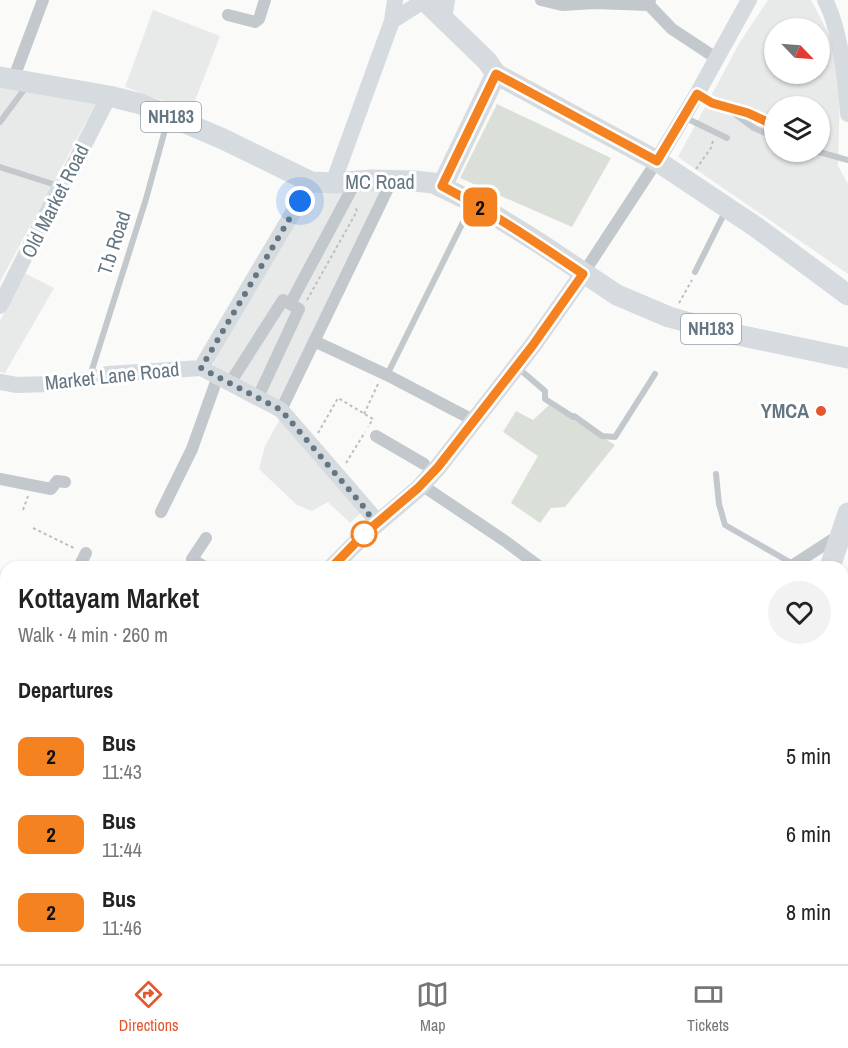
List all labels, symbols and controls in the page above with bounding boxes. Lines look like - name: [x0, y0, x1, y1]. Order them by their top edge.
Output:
- north arrow: [764, 18, 830, 84]
- map controls: [764, 18, 830, 162]
- button: layers: [764, 96, 830, 162]
- road number: NH183: [141, 102, 201, 132]
- street label: Old Market Road: [14, 139, 95, 262]
- street label: MC Road: [345, 168, 415, 195]
- your location: [285, 186, 315, 216]
- line badge: 2: [460, 188, 500, 226]
- text: 2: [475, 193, 485, 222]
- street label: T.b Road: [91, 207, 137, 278]
- road number: NH183: [681, 314, 741, 344]
- street label: Market Lane Road: [43, 355, 180, 396]
- place label: YMCA: [761, 397, 809, 424]
- marker: YMCA: [814, 404, 828, 418]
- unlabelled marker: [351, 521, 377, 547]
- text: Kottayam Market: [18, 579, 199, 617]
- button: heart: [768, 581, 831, 644]
- text: Walk · 4 min · 260 m: [18, 621, 168, 648]
- text: Departures: [18, 675, 113, 705]
- text: Bus: [102, 728, 136, 758]
- text: 5 min: [786, 741, 831, 771]
- text: 2: [46, 742, 56, 771]
- text: 11:43: [102, 758, 142, 785]
- text: Bus: [102, 806, 136, 836]
- text: 6 min: [786, 819, 831, 849]
- text: 2: [46, 820, 56, 849]
- text: 11:44: [102, 836, 142, 863]
- text: Bus: [102, 884, 136, 914]
- text: 8 min: [786, 897, 831, 927]
- text: 2: [46, 898, 56, 927]
- text: 11:46: [102, 914, 142, 941]
- tab: Directions: [119, 978, 179, 1036]
- tab: Map: [416, 978, 449, 1036]
- tab: Tickets: [687, 978, 729, 1036]

